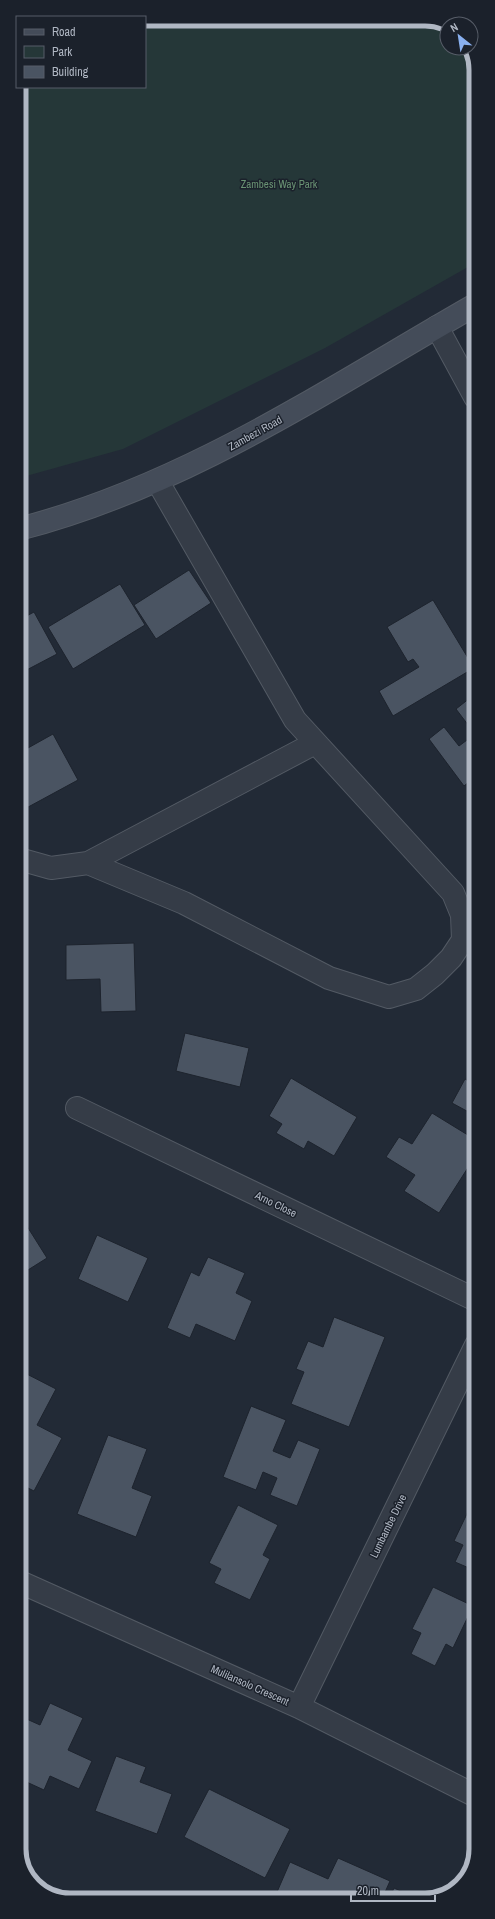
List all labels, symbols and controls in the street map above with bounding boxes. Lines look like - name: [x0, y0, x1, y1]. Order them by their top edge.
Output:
- legend: [16, 16, 146, 88]
- north arrow: [439, 16, 479, 56]
- text: N: [448, 20, 460, 35]
- text: Road: [52, 24, 76, 40]
- text: Park: [52, 44, 72, 60]
- text: Building: [52, 64, 89, 80]
- park label: Zambesi Way Park: [241, 177, 318, 191]
- street label: Zambezi Road: [226, 413, 284, 453]
- street label: Arno Close: [252, 1187, 299, 1220]
- street label: Lumbambe Drive: [367, 1492, 409, 1560]
- street label: Mulilansolo Crescent: [209, 1661, 292, 1709]
- scale bar: [351, 1877, 435, 1903]
- text: 20 m: [357, 1883, 379, 1899]

